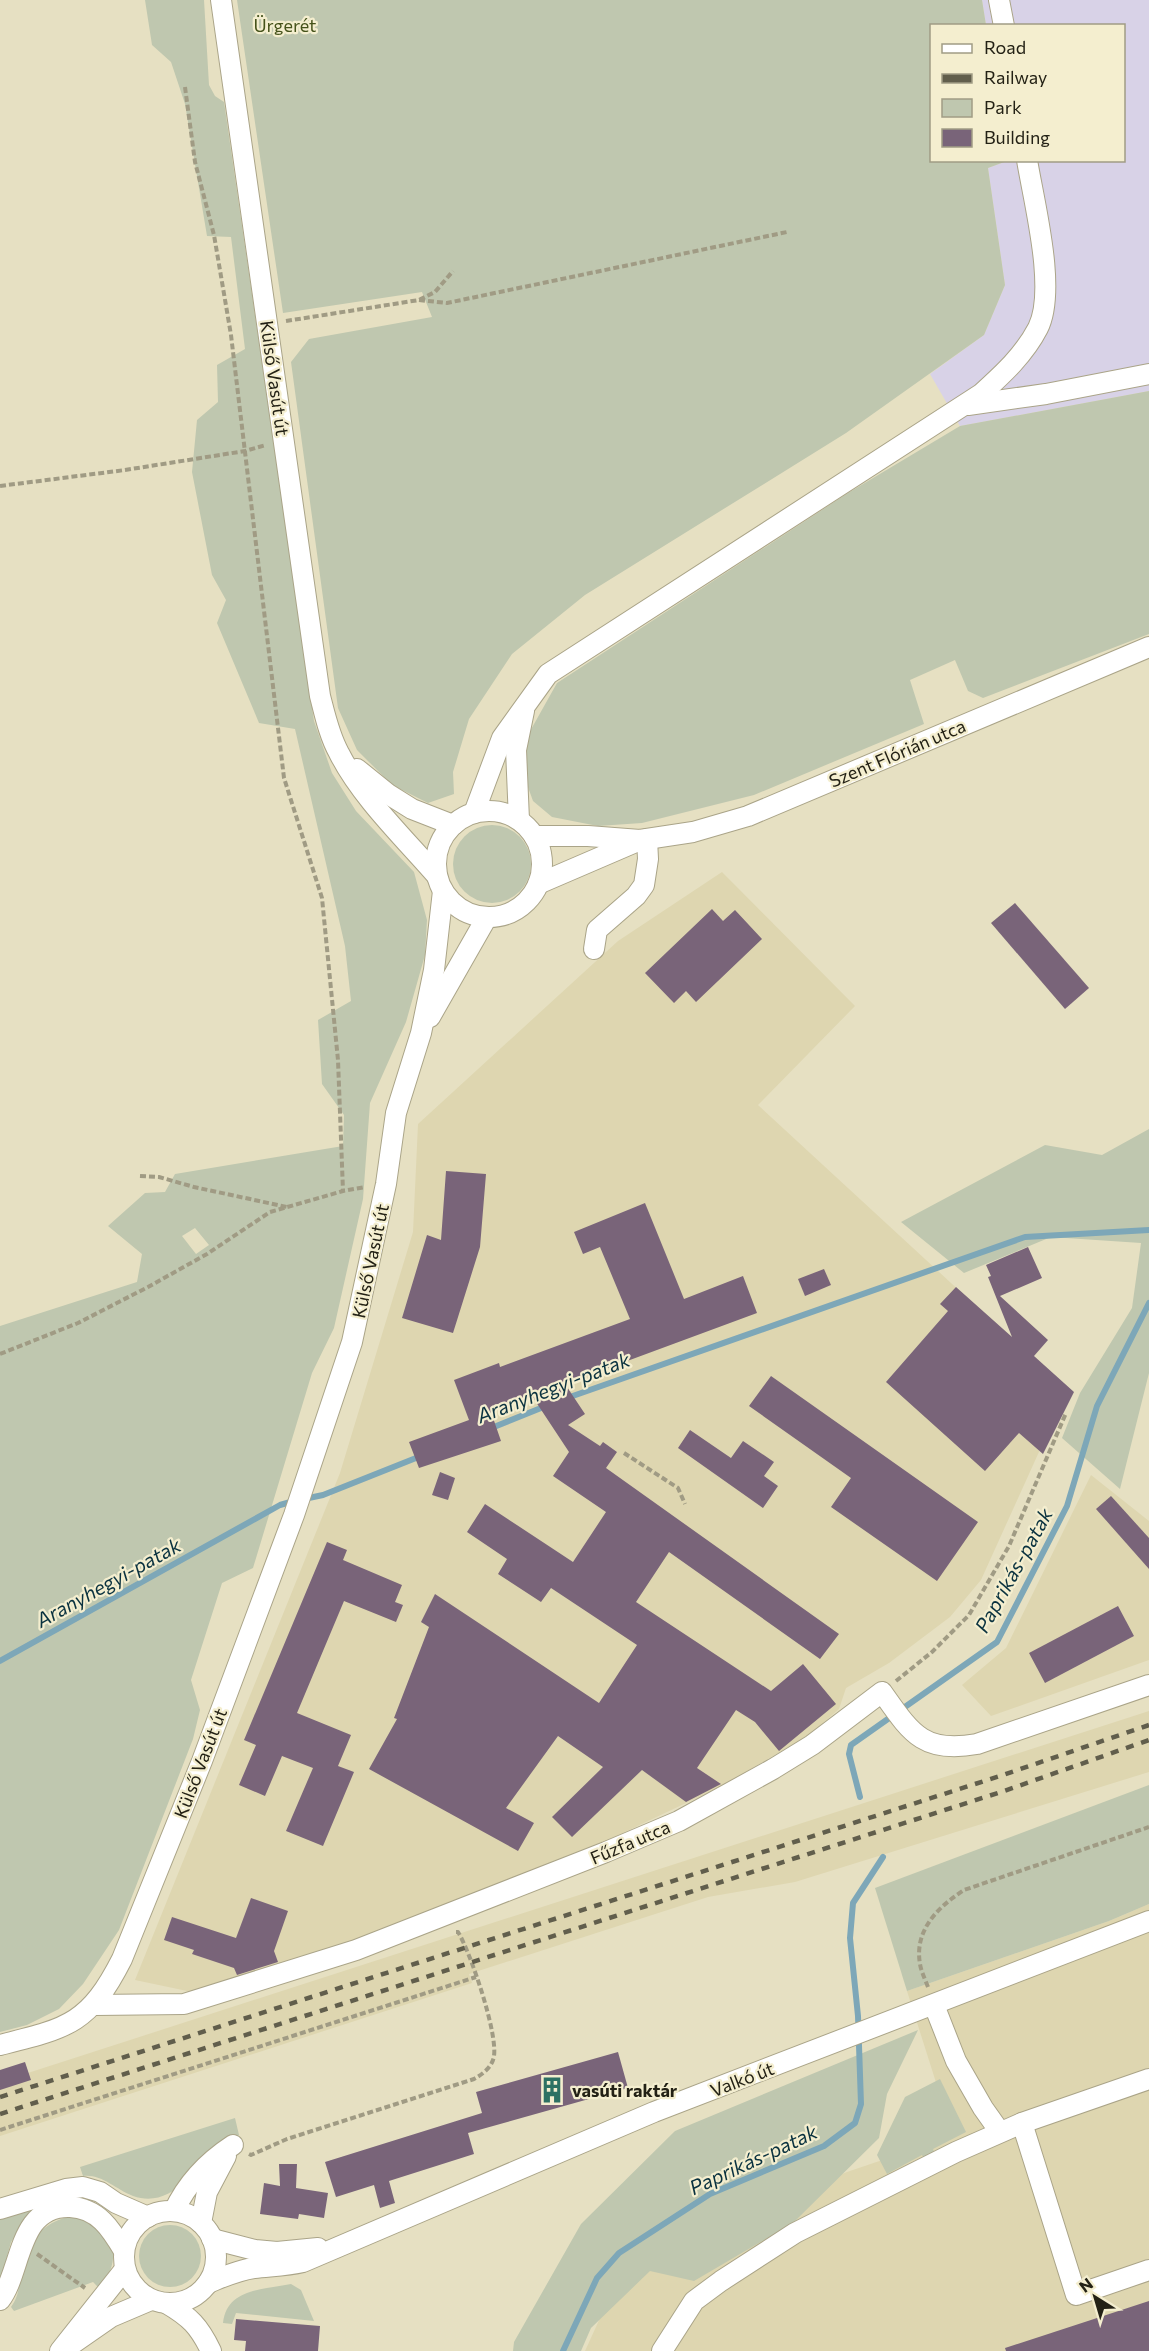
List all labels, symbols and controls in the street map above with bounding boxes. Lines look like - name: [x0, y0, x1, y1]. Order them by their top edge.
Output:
- park label: Ürgerét: [253, 14, 317, 36]
- legend: [930, 24, 1125, 162]
- text: Road: [984, 36, 1026, 58]
- text: Railway: [984, 66, 1047, 88]
- text: Park: [984, 96, 1022, 118]
- text: Building: [984, 126, 1050, 148]
- street label: Külső Vasút út: [256, 319, 294, 437]
- street label: Szent Flórián utca: [825, 714, 969, 792]
- street label: Külső Vasút út: [347, 1202, 393, 1320]
- water label: Aranyhegyi-patak: [472, 1346, 634, 1428]
- water label: Paprikás-patak: [969, 1503, 1058, 1636]
- water label: Aranyhegyi-patak: [30, 1532, 186, 1632]
- street label: Külső Vasút út: [169, 1705, 231, 1821]
- street label: Fűzfa utca: [587, 1815, 673, 1869]
- street label: Valkó út: [707, 2057, 777, 2101]
- building icon: vasúti raktár: [537, 2075, 567, 2105]
- place label: vasúti raktár: [572, 2079, 678, 2101]
- water label: Paprikás-patak: [685, 2118, 822, 2199]
- north arrow: [1065, 2267, 1125, 2327]
- text: N: [1075, 2273, 1096, 2296]

